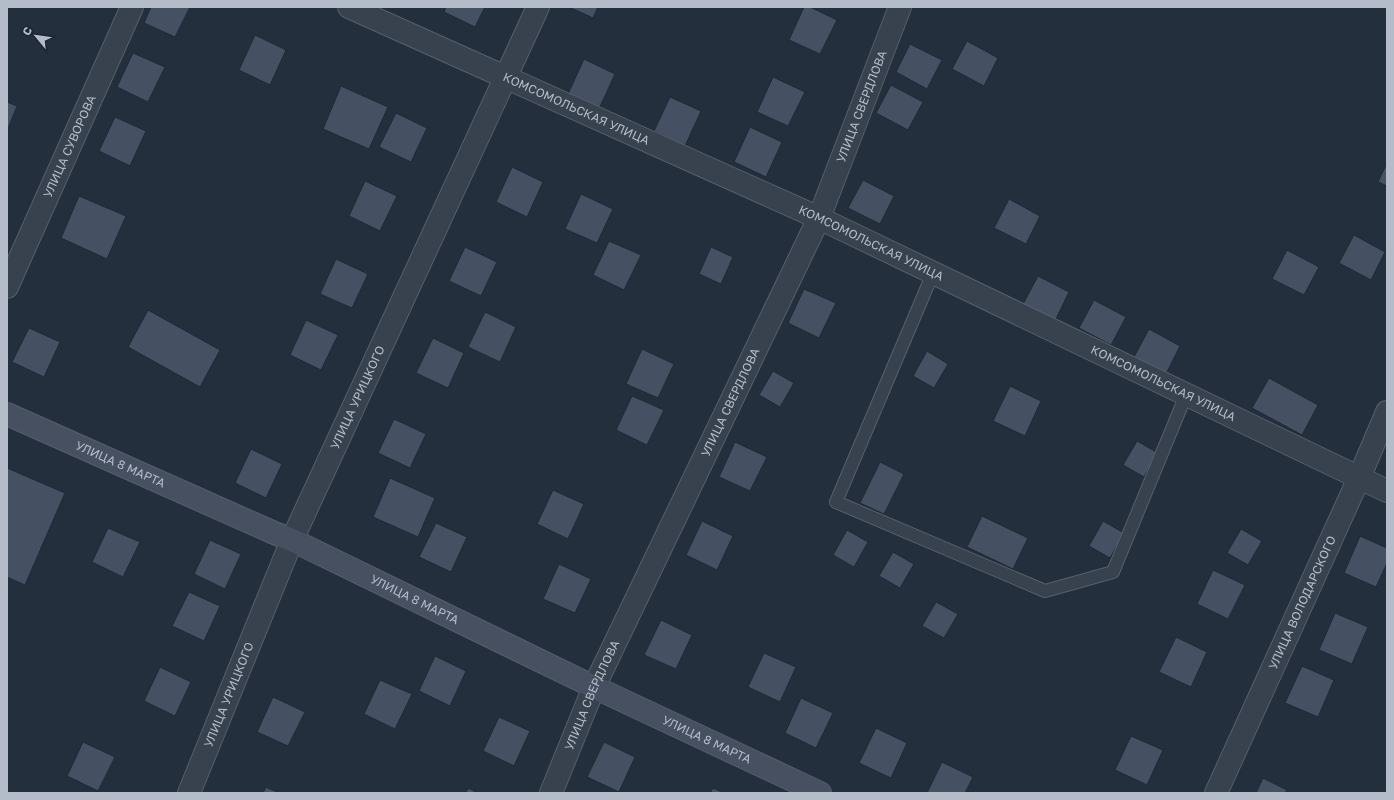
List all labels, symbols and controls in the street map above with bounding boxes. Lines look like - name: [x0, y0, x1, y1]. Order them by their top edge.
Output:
- north arrow: [16, 16, 56, 56]
- text: С: [19, 24, 34, 37]
- street label: УЛИЦА СВЕРДЛОВА: [833, 48, 890, 164]
- street label: КОМСОМОЛЬСКАЯ УЛИЦА: [501, 69, 652, 148]
- street label: УЛИЦА СУВОРОВА: [40, 92, 99, 200]
- street label: КОМСОМОЛЬСКАЯ УЛИЦА: [796, 202, 946, 284]
- street label: КОМСОМОЛЬСКАЯ УЛИЦА: [1088, 342, 1238, 424]
- street label: УЛИЦА УРИЦКОГО: [327, 343, 388, 452]
- street label: УЛИЦА СВЕРДЛОВА: [698, 345, 763, 459]
- street label: УЛИЦА 8 МАРТА: [73, 437, 168, 490]
- street label: УЛИЦА ВОЛОДАРСКОГО: [1265, 533, 1339, 672]
- street label: УЛИЦА 8 МАРТА: [368, 571, 462, 627]
- street label: УЛИЦА СВЕРДЛОВА: [561, 638, 622, 752]
- street label: УЛИЦА УРИЦКОГО: [200, 640, 257, 749]
- street label: УЛИЦА 8 МАРТА: [660, 712, 754, 767]

